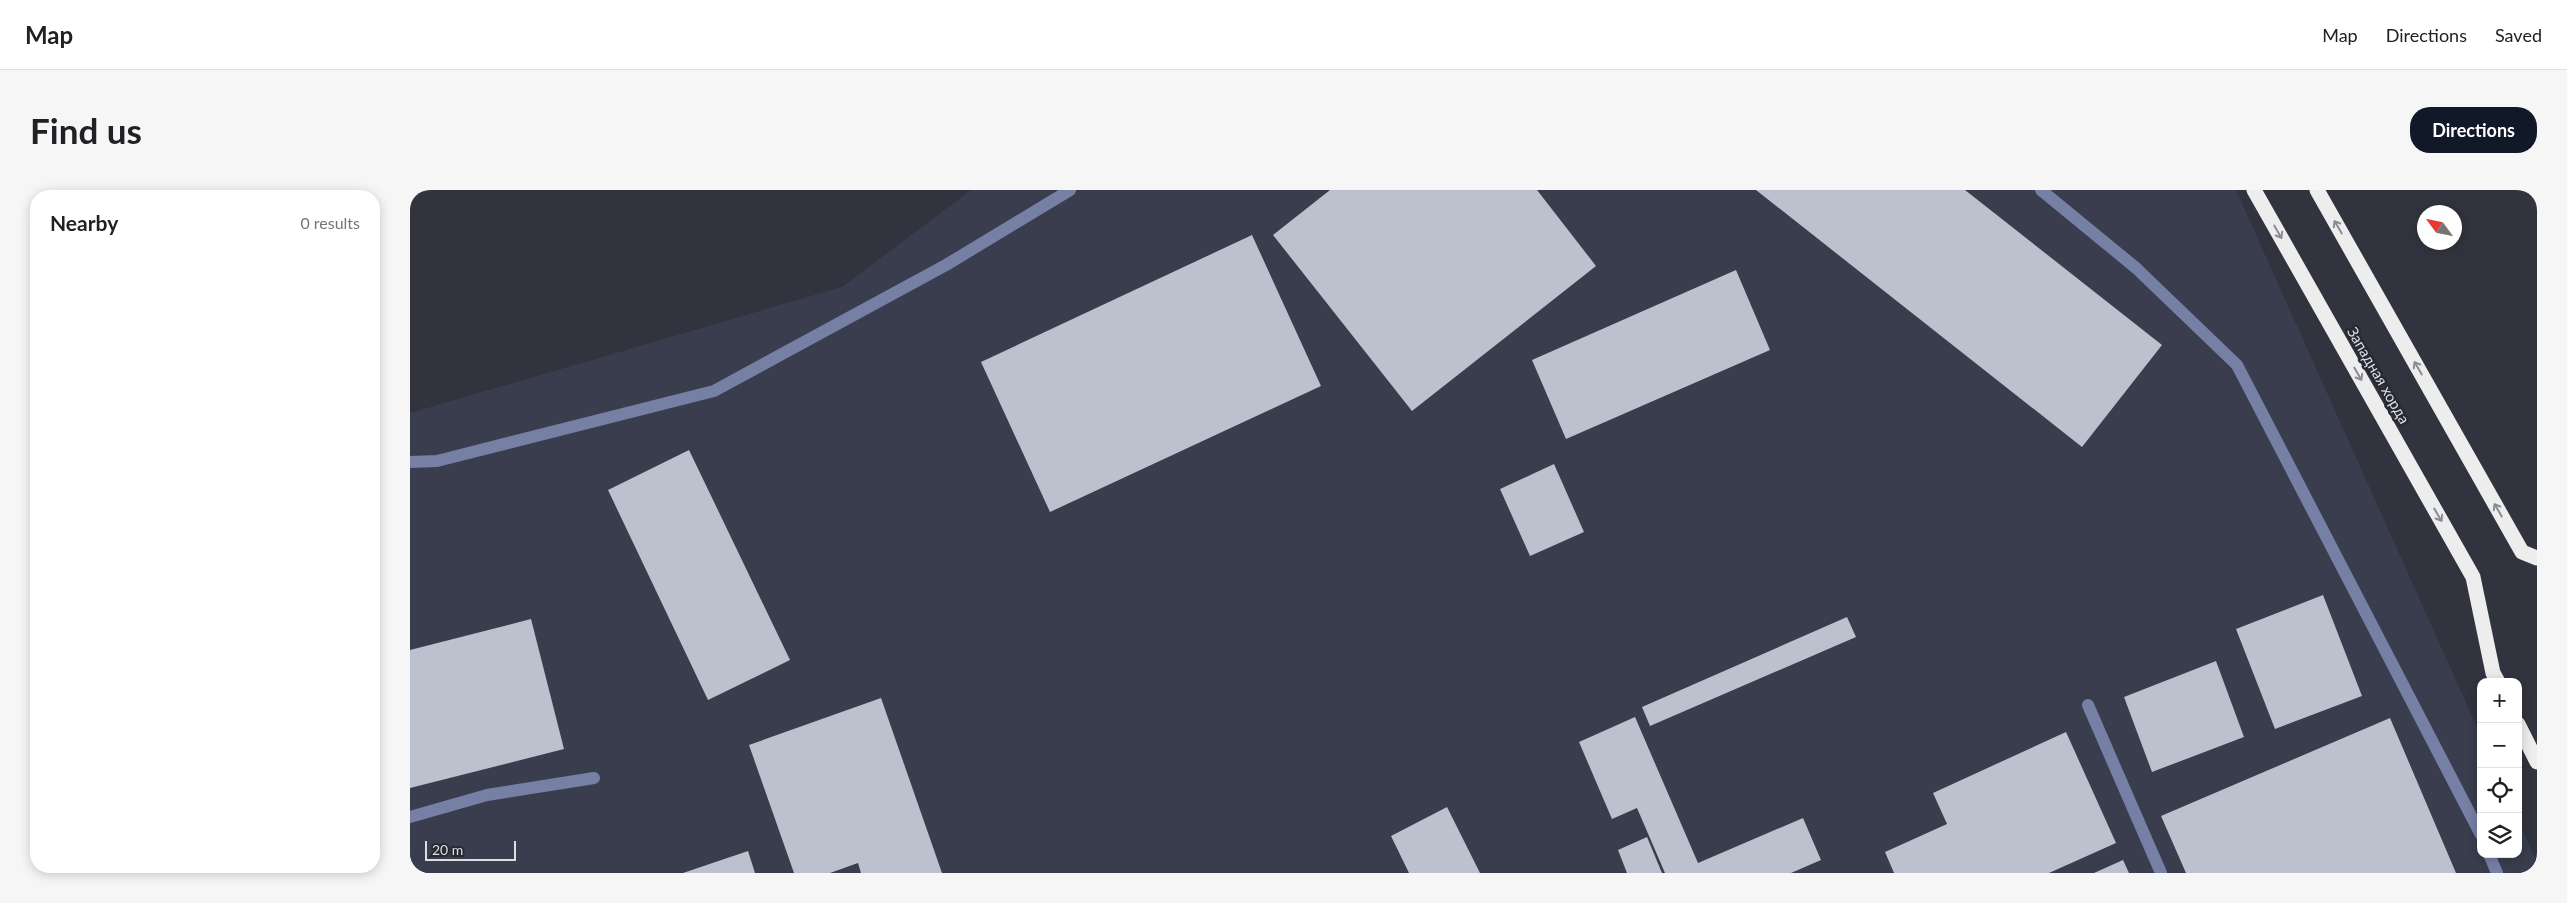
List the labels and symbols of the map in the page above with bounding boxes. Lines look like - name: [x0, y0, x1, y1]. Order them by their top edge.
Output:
- north arrow: [2417, 205, 2462, 250]
- one-way arrow: [2332, 220, 2342, 234]
- one-way arrow: [2274, 225, 2284, 239]
- street label: Западная хорда: [2344, 323, 2414, 427]
- one-way arrow: [2412, 362, 2422, 376]
- one-way arrow: [2354, 366, 2364, 380]
- one-way arrow: [2493, 502, 2503, 517]
- one-way arrow: [2434, 508, 2444, 522]
- scale bar: [425, 838, 516, 861]

